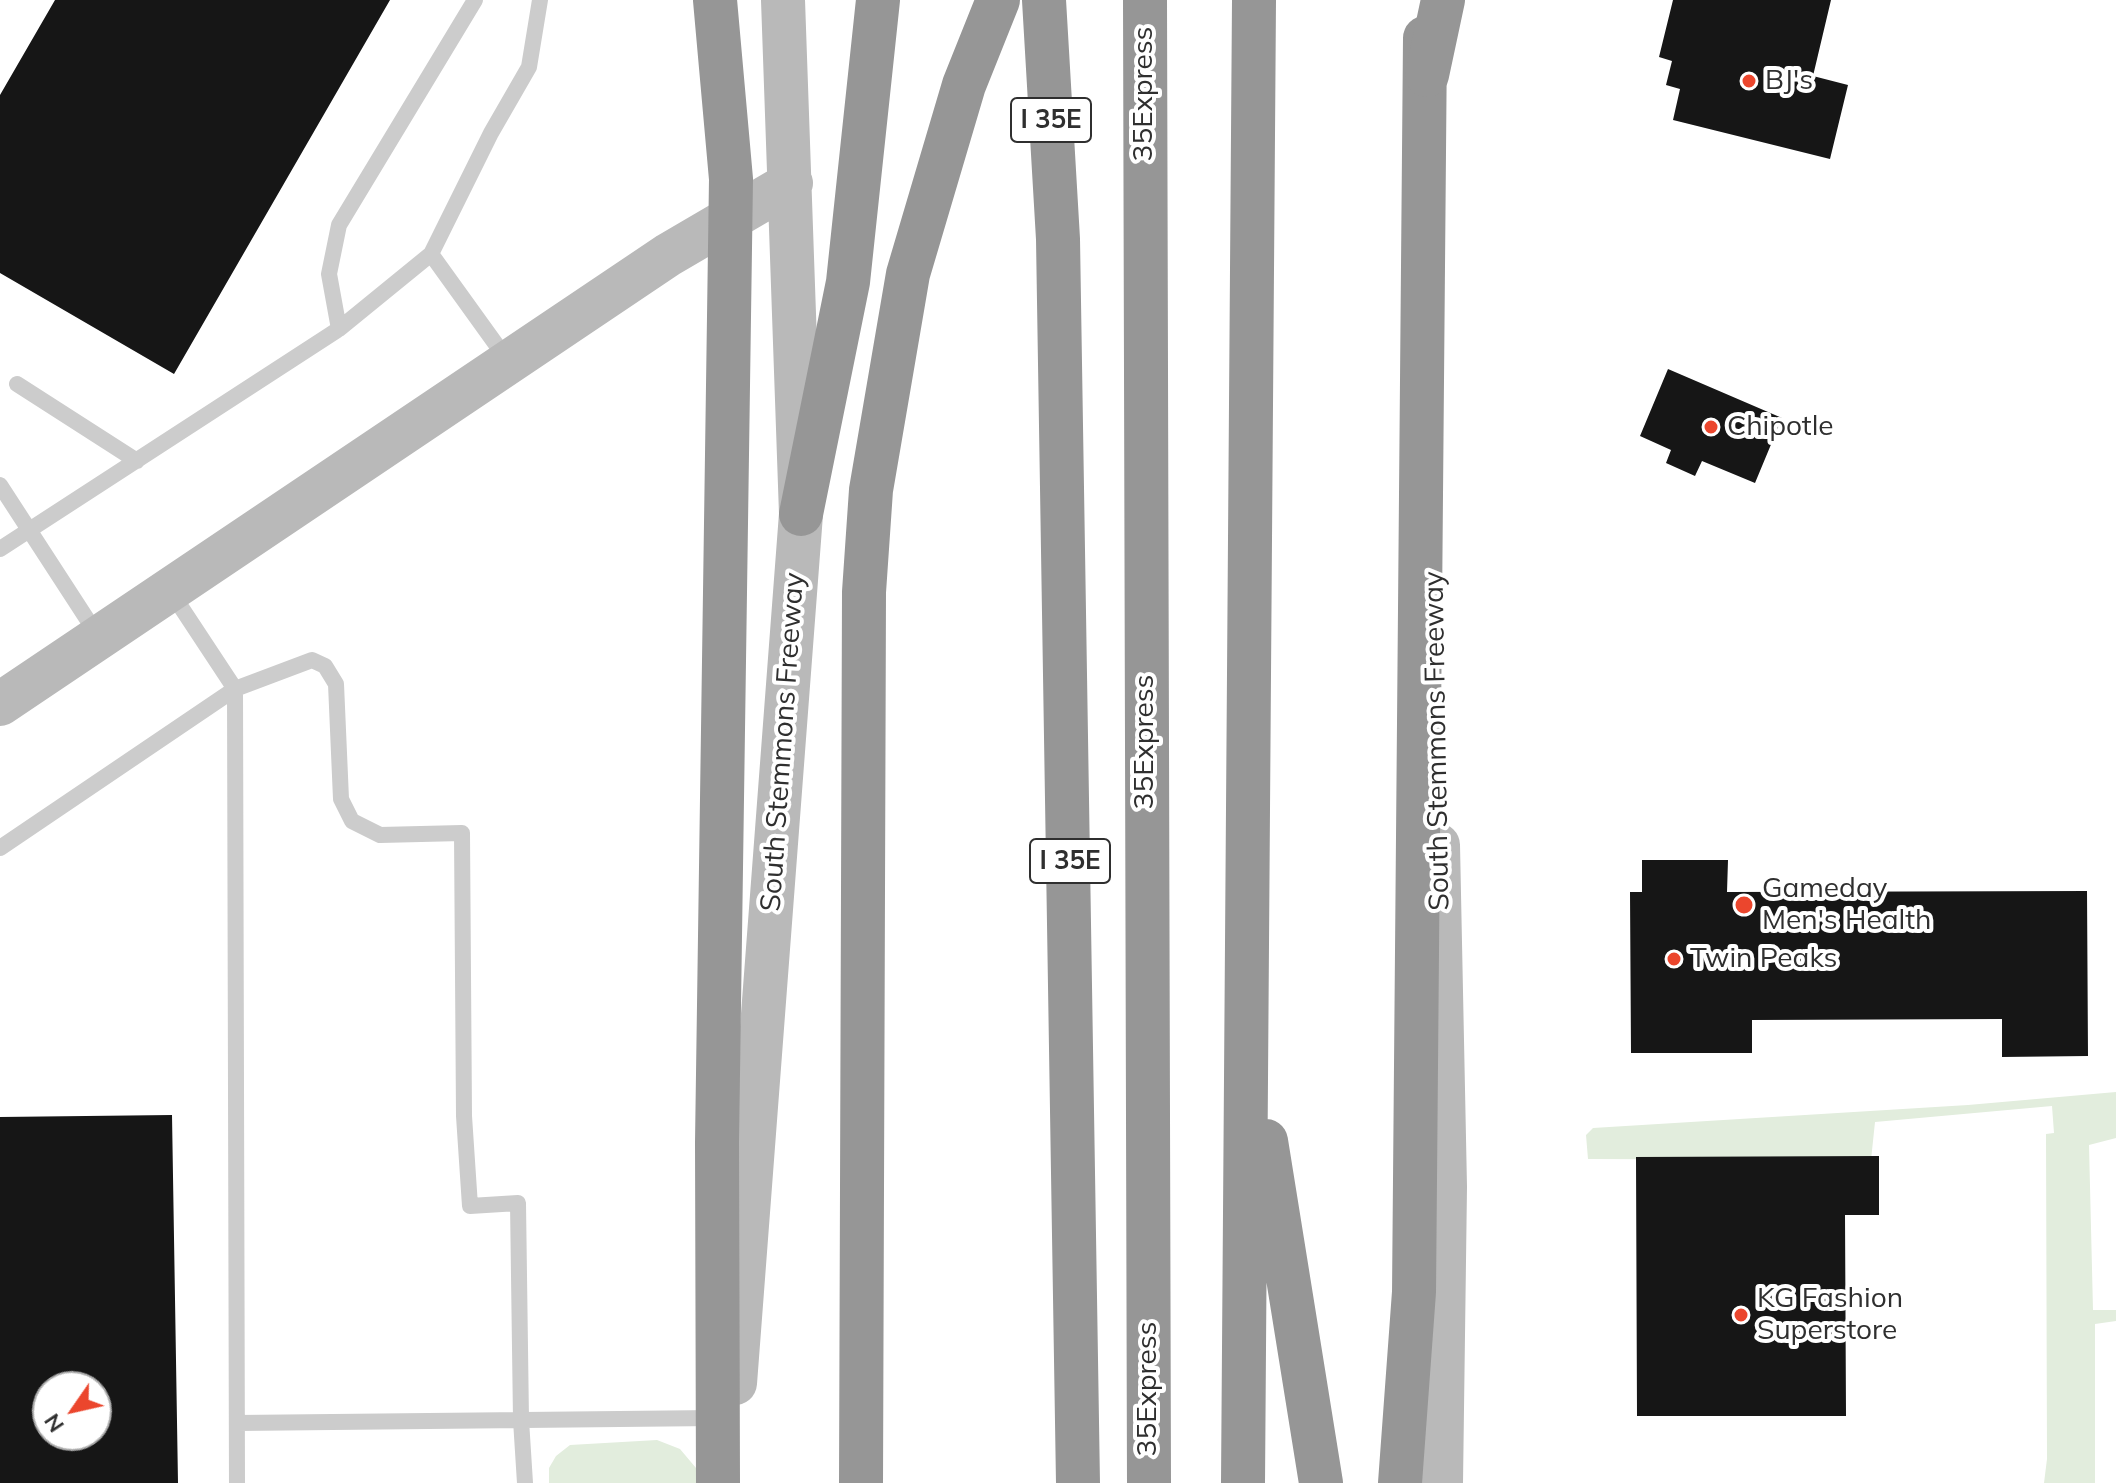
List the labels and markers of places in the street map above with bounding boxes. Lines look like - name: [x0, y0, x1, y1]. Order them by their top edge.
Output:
- place label: BJ's: [1765, 64, 1813, 98]
- marker: BJ's: [1740, 72, 1758, 90]
- place label: Chipotle: [1727, 410, 1834, 444]
- marker: Chipotle: [1702, 418, 1720, 436]
- place label: Gameday Men's Health: [1762, 872, 1931, 938]
- marker: Gameday Men's Health: [1733, 894, 1755, 916]
- place label: Twin Peaks: [1690, 942, 1837, 976]
- marker: Twin Peaks: [1665, 950, 1683, 968]
- place label: KG Fashion Superstore: [1757, 1282, 1903, 1348]
- marker: KG Fashion Superstore: [1732, 1306, 1750, 1324]

